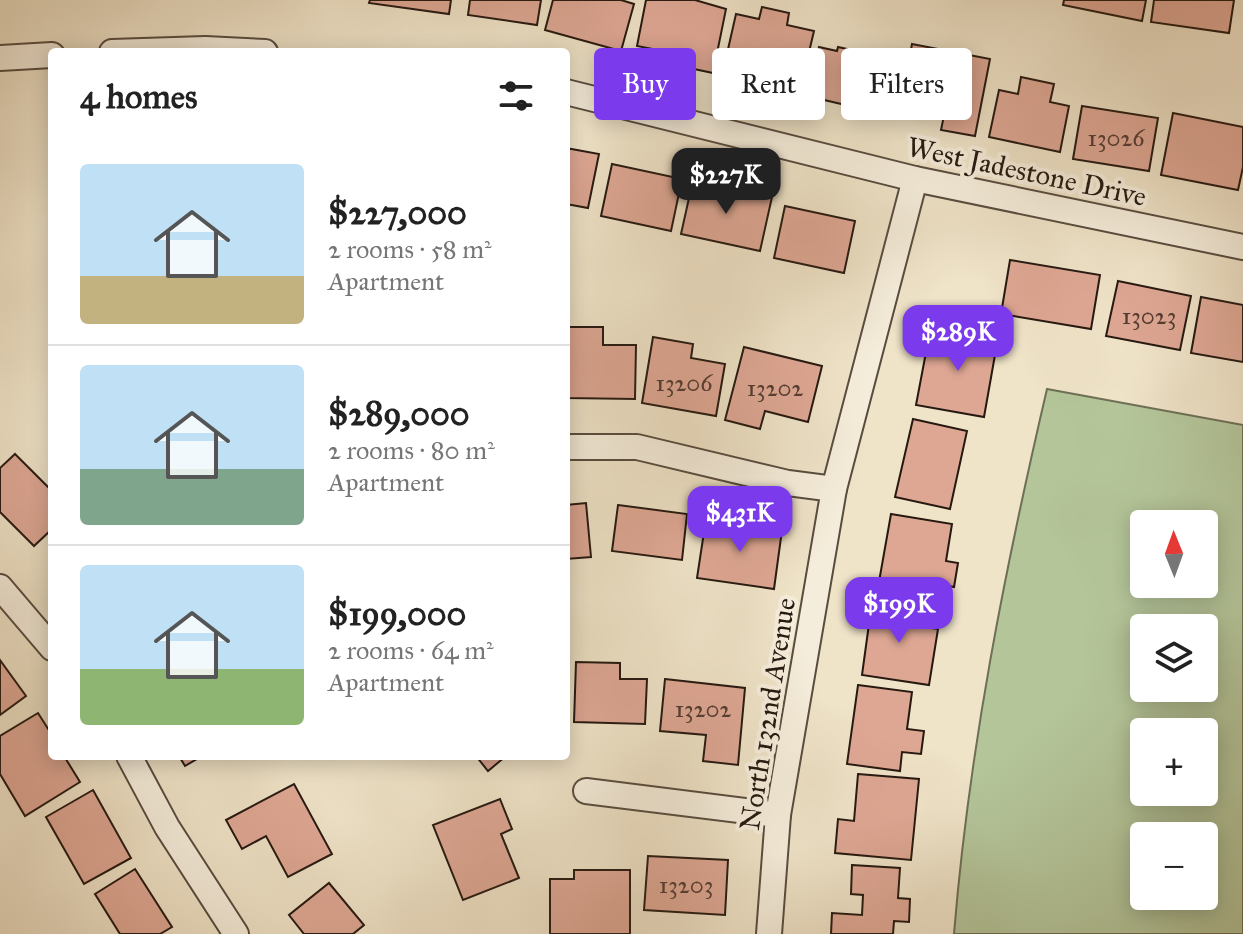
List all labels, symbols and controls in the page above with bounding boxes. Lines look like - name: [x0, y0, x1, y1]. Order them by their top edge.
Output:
- chip: Buy: [594, 48, 696, 120]
- chip: Rent: [712, 48, 825, 120]
- chip: Filters: [841, 48, 972, 120]
- icon: filters: [494, 74, 538, 118]
- text: 4 homes: [80, 76, 197, 117]
- house number: 13026: [1087, 123, 1145, 153]
- street label: West Jadestone Drive: [904, 129, 1150, 214]
- pin: $227K: [670, 148, 782, 216]
- text: $227K: [690, 158, 762, 190]
- text: $227,000: [328, 192, 467, 233]
- icon: home: [144, 196, 240, 292]
- text: 2 rooms · 58 m²: [328, 233, 492, 265]
- text: Apartment: [328, 265, 444, 297]
- house number: 13023: [1122, 301, 1176, 331]
- pin: $289K: [902, 305, 1014, 373]
- text: $289K: [921, 315, 995, 347]
- house number: 13206: [655, 368, 713, 398]
- house number: 13202: [747, 373, 804, 403]
- text: $289,000: [328, 393, 470, 434]
- icon: home: [144, 397, 240, 493]
- text: 2 rooms · 80 m²: [328, 434, 495, 466]
- text: Apartment: [328, 466, 444, 498]
- pin: $431K: [684, 486, 796, 554]
- text: $431K: [705, 496, 775, 528]
- north arrow: [1130, 510, 1218, 598]
- map controls: [1130, 510, 1218, 910]
- pin: $199K: [843, 577, 955, 645]
- text: $199K: [863, 587, 935, 619]
- text: $199,000: [328, 593, 466, 634]
- street label: North 132nd Avenue: [732, 595, 803, 833]
- icon: home: [144, 597, 240, 693]
- button: layers: [1130, 614, 1218, 702]
- text: 2 rooms · 64 m²: [328, 634, 494, 666]
- text: Apartment: [328, 666, 444, 698]
- house number: 13202: [675, 694, 732, 724]
- button: +: [1130, 718, 1218, 806]
- button: −: [1130, 822, 1218, 910]
- house number: 13203: [659, 870, 713, 900]

